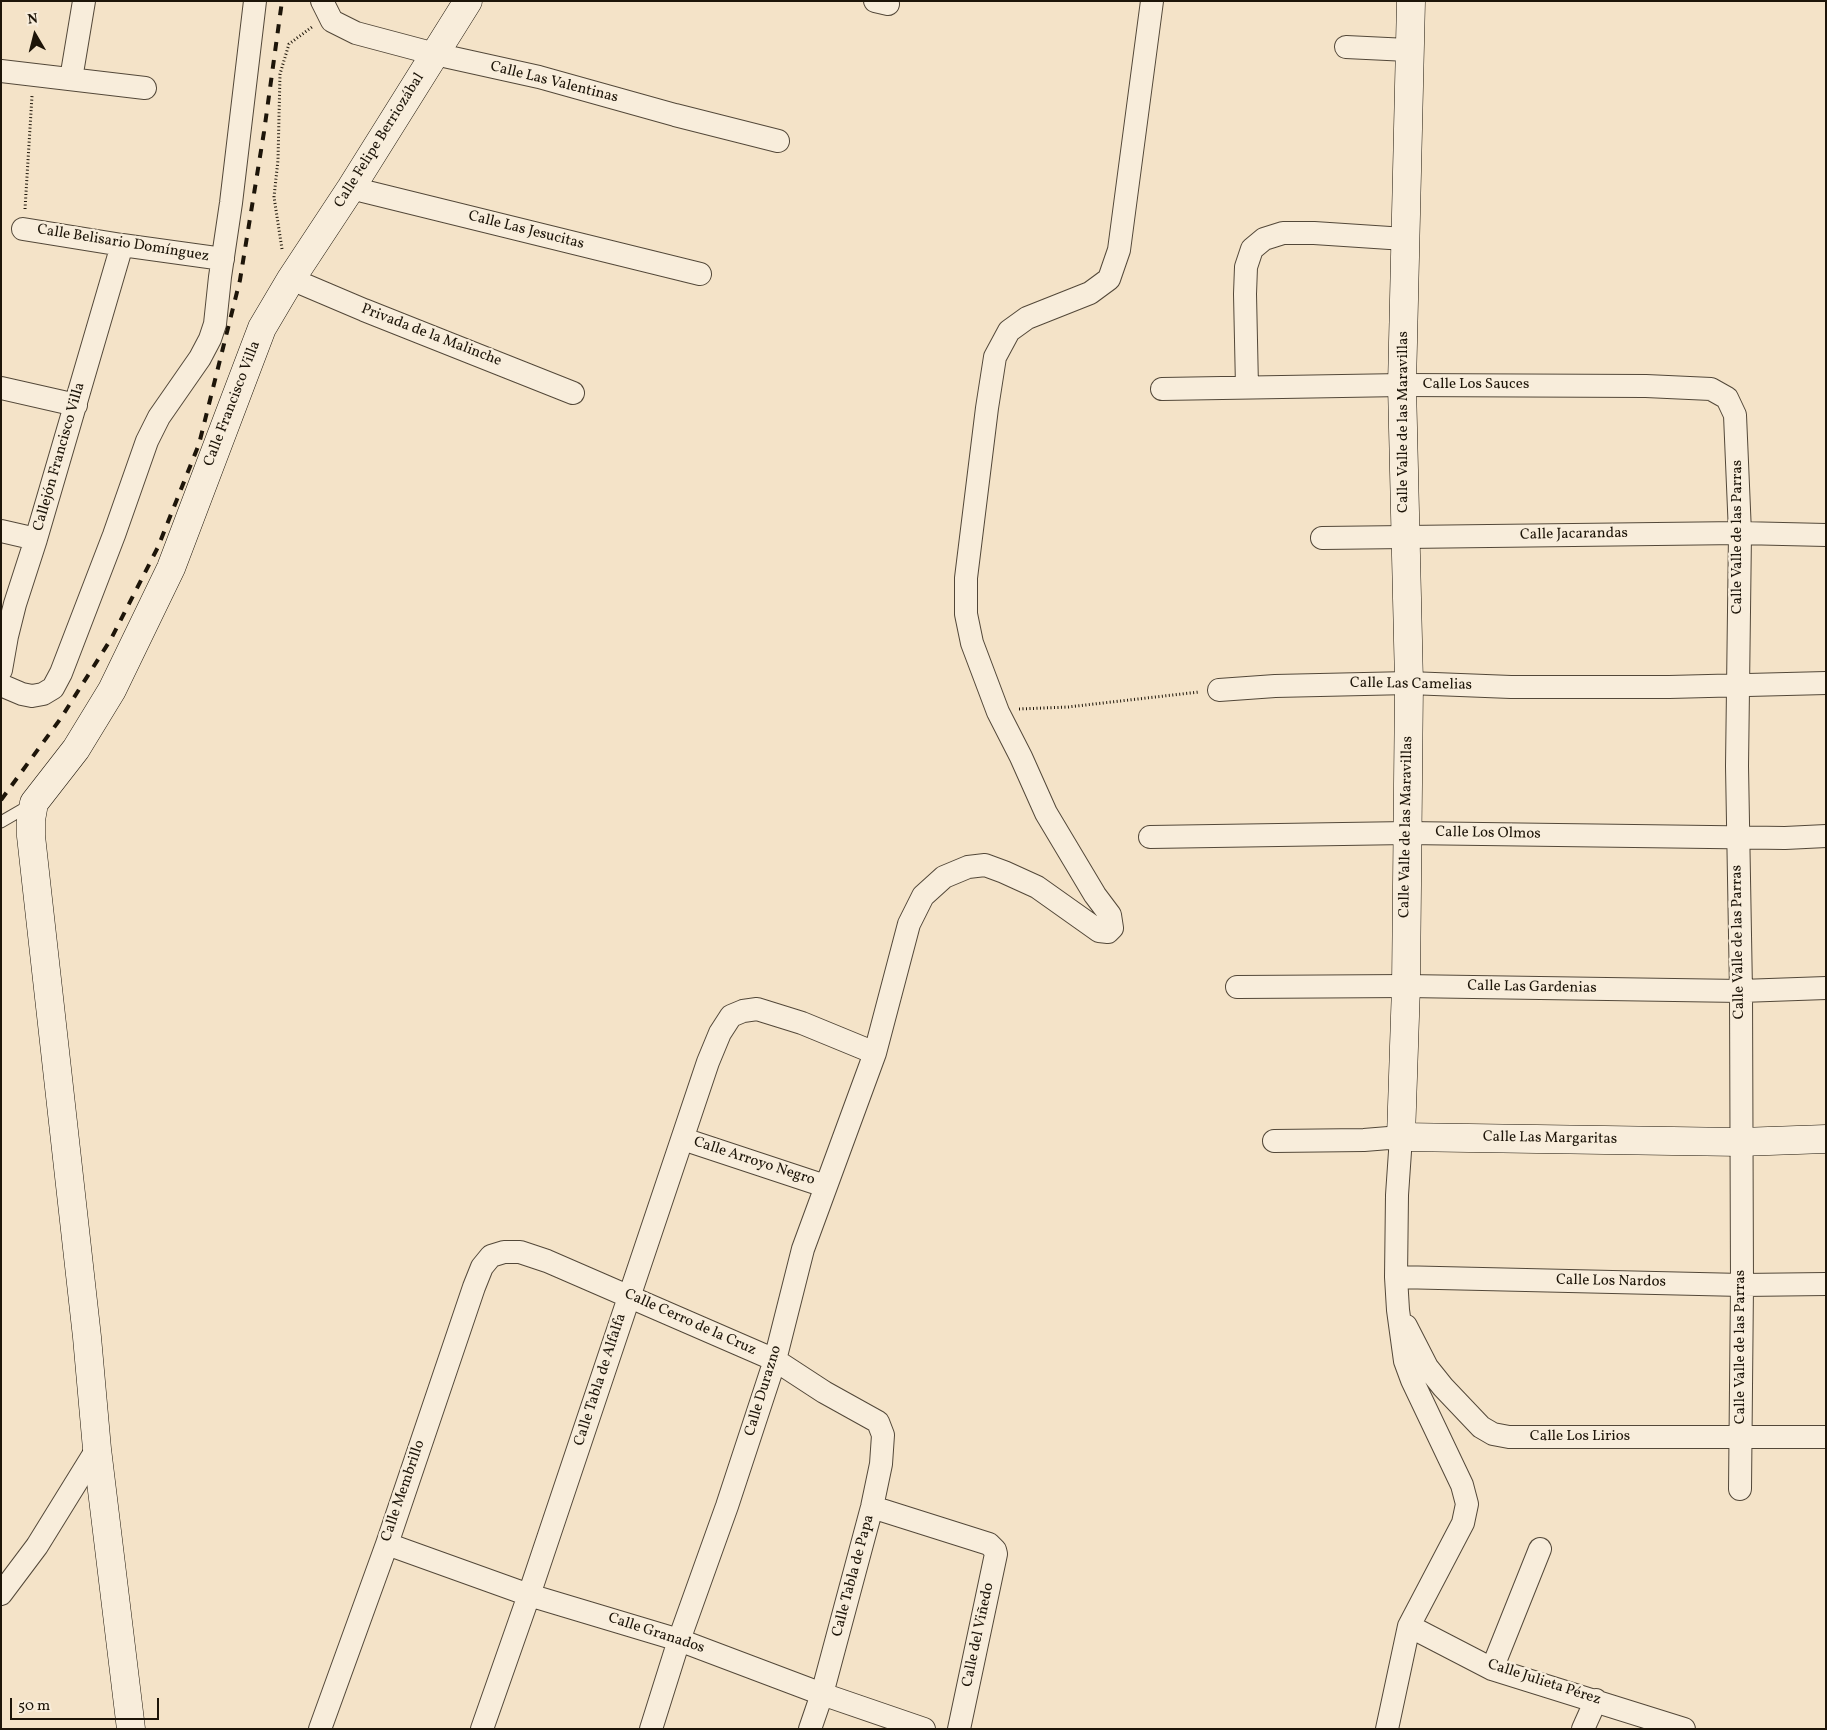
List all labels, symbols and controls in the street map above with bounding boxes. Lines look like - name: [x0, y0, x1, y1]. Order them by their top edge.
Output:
- north arrow: [10, 10, 60, 60]
- text: N: [26, 10, 39, 30]
- street label: Calle Las Valentinas: [488, 58, 620, 108]
- street label: Calle Felipe Berriozábal: [331, 70, 429, 212]
- street label: Calle Las Jesucitas: [466, 208, 586, 254]
- street label: Calle Belisario Domínguez: [36, 222, 210, 266]
- street label: Privada de la Malinche: [358, 301, 504, 371]
- street label: Calle Valle de las Maravillas: [1395, 331, 1413, 513]
- street label: Calle Francisco Villa: [201, 339, 265, 469]
- street label: Calle Los Sauces: [1423, 376, 1529, 394]
- street label: Callejón Francisco Villa: [30, 380, 90, 534]
- street label: Calle Valle de las Parras: [1729, 460, 1747, 614]
- street label: Calle Jacarandas: [1520, 525, 1628, 545]
- street label: Calle Las Camelias: [1350, 675, 1472, 695]
- street label: Calle Valle de las Maravillas: [1396, 736, 1418, 918]
- street label: Calle Los Olmos: [1435, 824, 1541, 844]
- street label: Calle Valle de las Parras: [1729, 865, 1749, 1019]
- street label: Calle Las Gardenias: [1467, 978, 1597, 998]
- street label: Calle Las Margaritas: [1483, 1129, 1617, 1149]
- street label: Calle Arroyo Negro: [691, 1134, 817, 1190]
- street label: Calle Valle de las Parras: [1732, 1270, 1750, 1424]
- street label: Calle Los Nardos: [1556, 1272, 1666, 1292]
- street label: Calle Cerro de la Cruz: [621, 1286, 759, 1360]
- street label: Calle Tabla de Alfalfa: [571, 1312, 631, 1448]
- street label: Calle Durazno: [742, 1343, 786, 1439]
- street label: Calle Los Lirios: [1530, 1428, 1630, 1446]
- street label: Calle Membrillo: [378, 1438, 430, 1544]
- street label: Calle Tabla de Papa: [829, 1513, 879, 1639]
- street label: Calle del Viñedo: [959, 1581, 999, 1689]
- street label: Calle Granados: [605, 1610, 707, 1658]
- street label: Calle Julieta Pérez: [1485, 1656, 1603, 1710]
- scale bar: [12, 1688, 161, 1720]
- text: 50 m: [18, 1696, 50, 1717]

